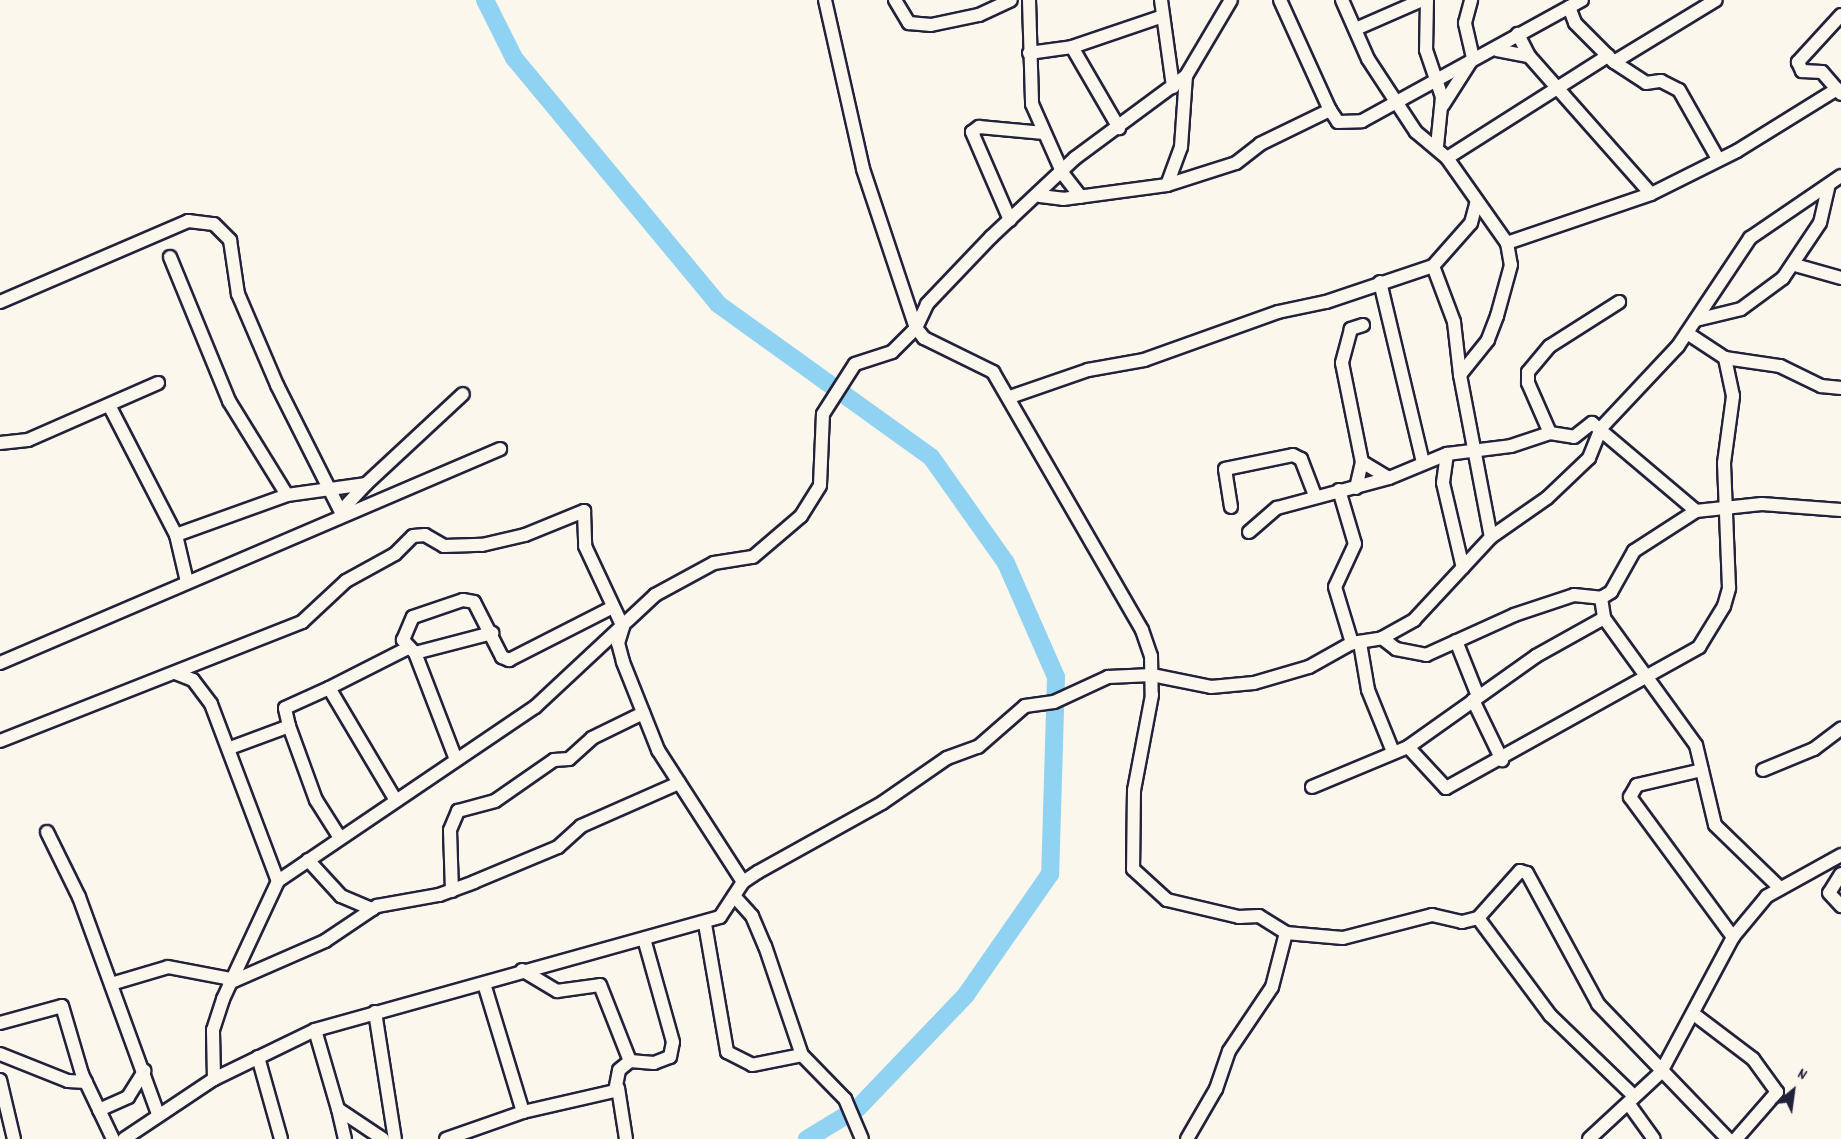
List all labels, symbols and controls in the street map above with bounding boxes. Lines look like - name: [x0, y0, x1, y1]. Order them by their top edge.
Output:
- north arrow: [1763, 1061, 1823, 1121]
- text: N: [1793, 1063, 1811, 1087]

